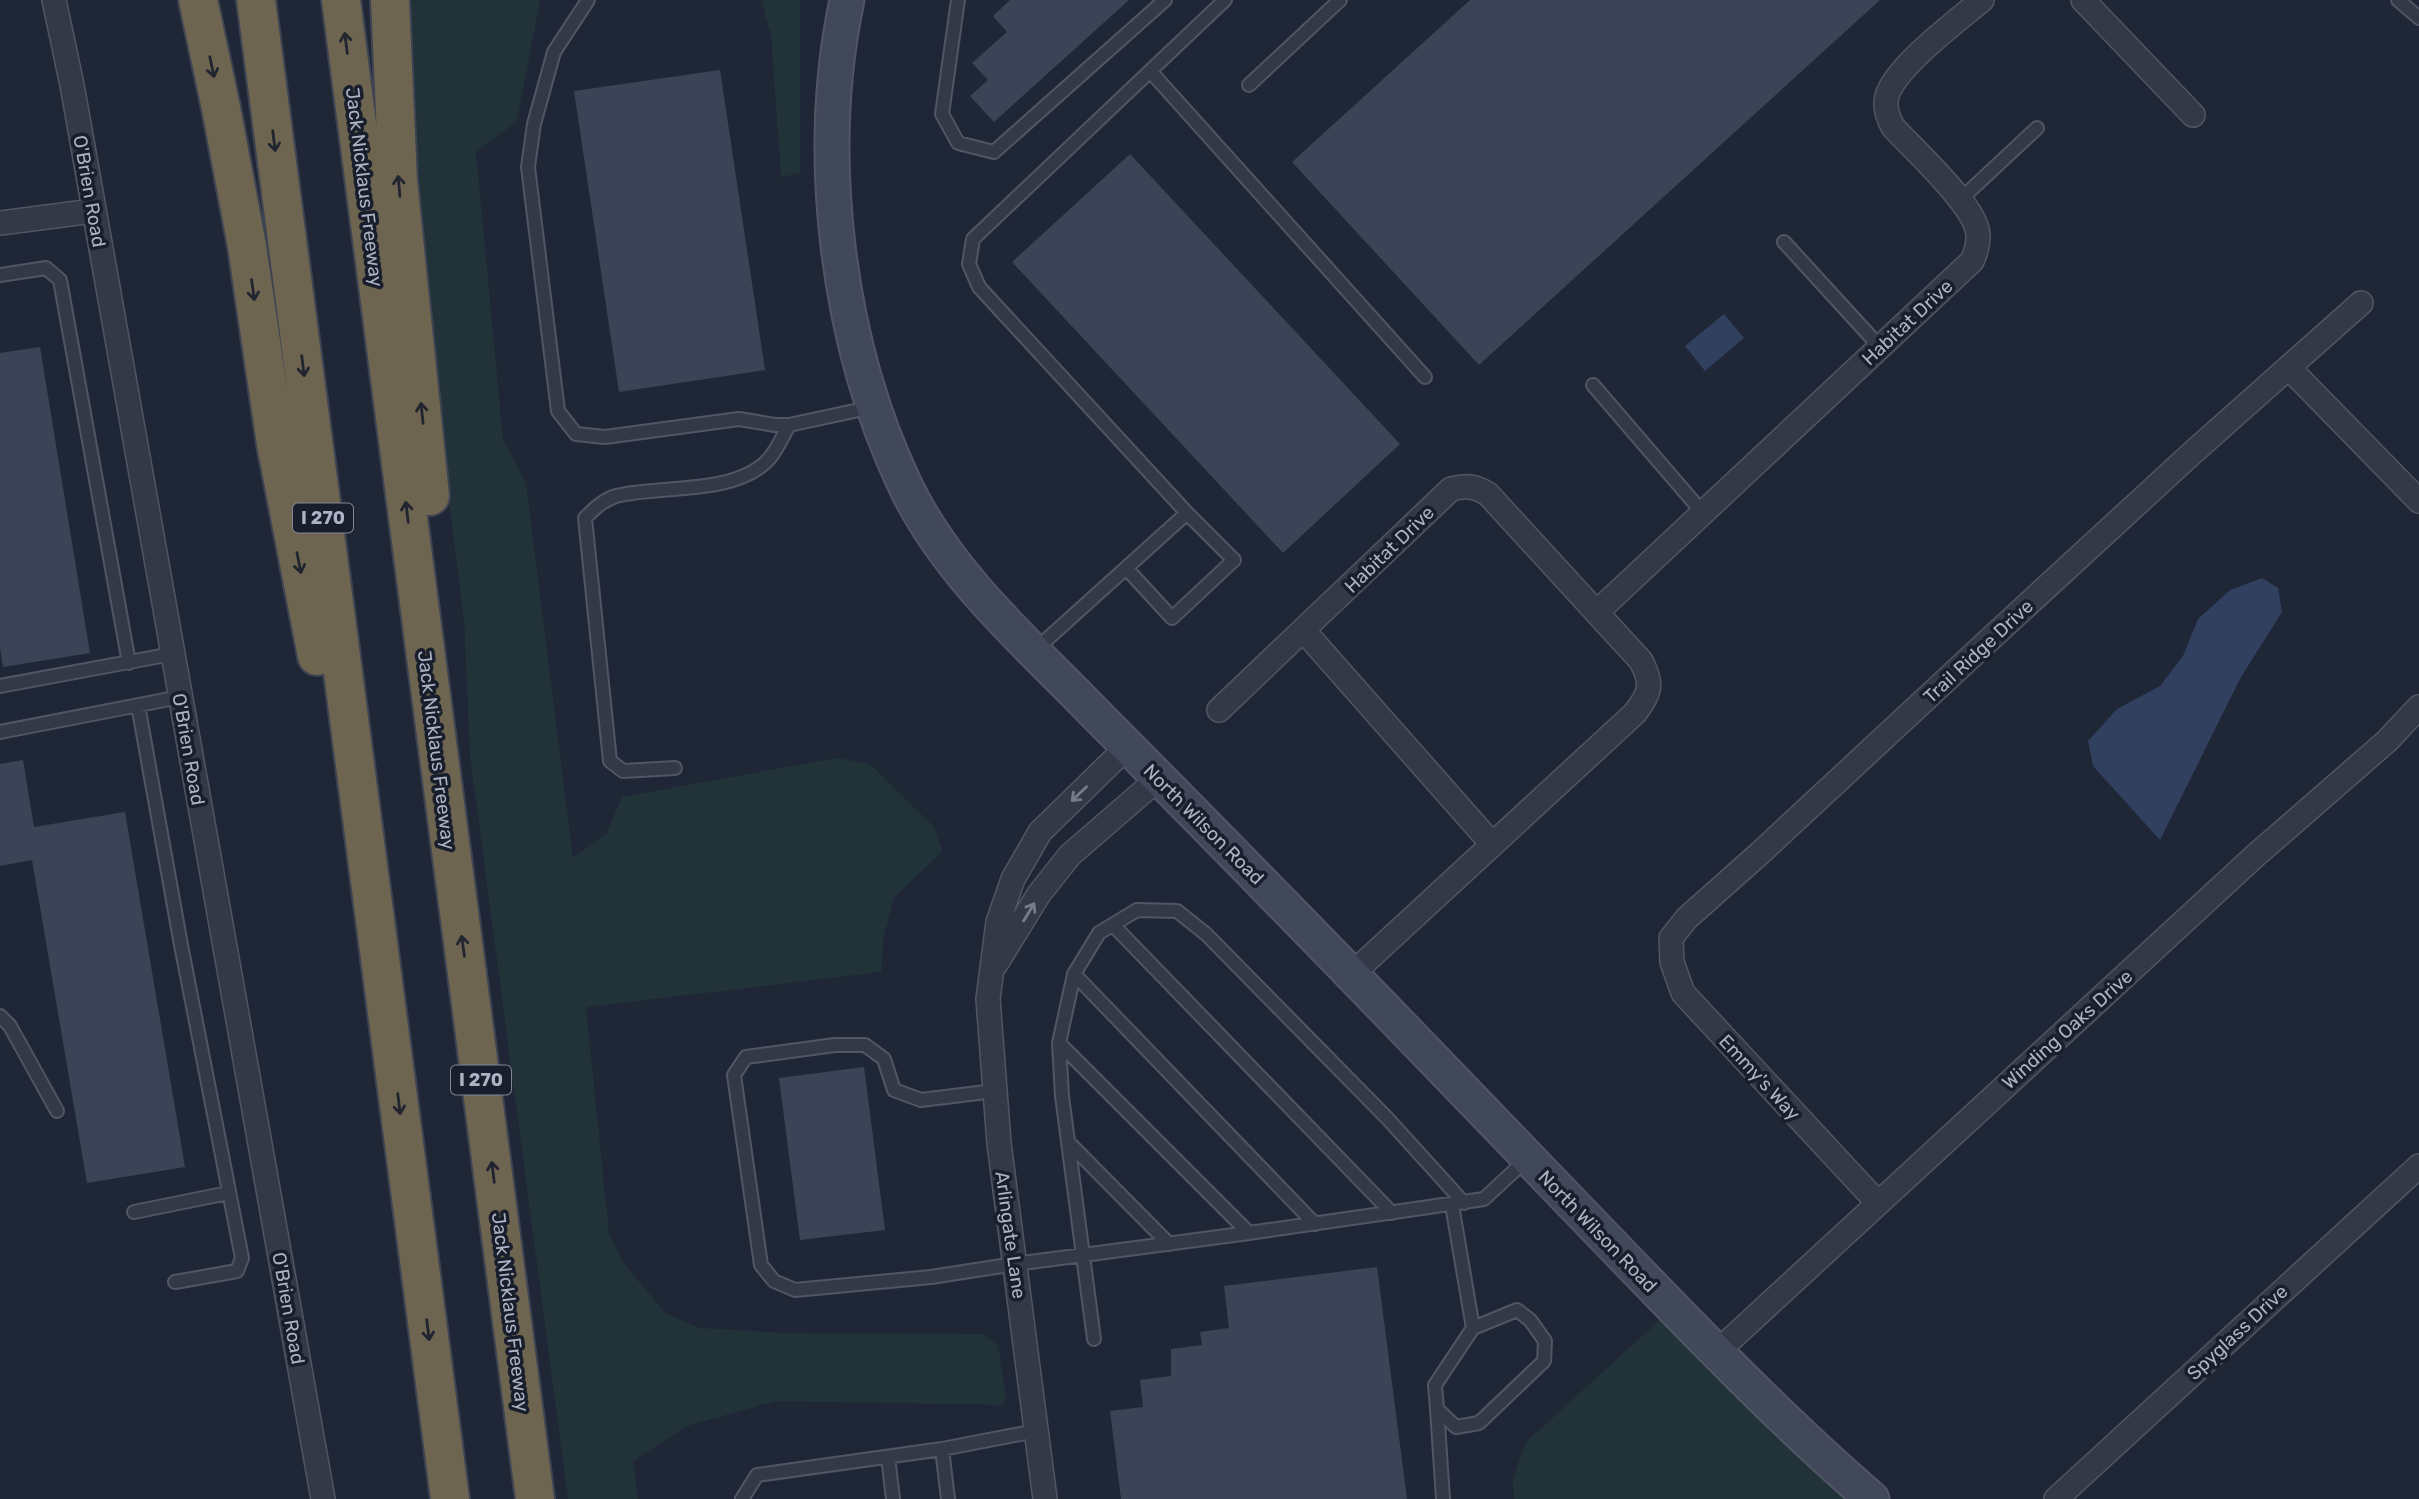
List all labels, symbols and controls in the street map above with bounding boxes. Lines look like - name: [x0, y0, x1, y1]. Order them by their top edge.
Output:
- one-way arrow: [340, 32, 353, 55]
- one-way arrow: [206, 55, 220, 78]
- street label: Jack Nicklaus Freeway: [341, 86, 388, 288]
- one-way arrow: [267, 129, 280, 151]
- street label: O'Brien Road: [68, 133, 111, 249]
- one-way arrow: [392, 176, 405, 198]
- street label: Habitat Drive: [1857, 275, 1957, 370]
- one-way arrow: [247, 279, 260, 301]
- one-way arrow: [297, 354, 310, 377]
- one-way arrow: [415, 402, 428, 425]
- one-way arrow: [400, 501, 413, 524]
- street label: Habitat Drive: [1340, 501, 1439, 598]
- road number: I 270: [293, 504, 353, 532]
- one-way arrow: [293, 551, 306, 574]
- street label: Trail Ridge Drive: [1919, 595, 2038, 708]
- street label: Jack Nicklaus Freeway: [413, 649, 460, 851]
- street label: O'Brien Road: [167, 691, 210, 807]
- street label: North Wilson Road: [1139, 759, 1269, 889]
- one-way arrow: [1070, 786, 1087, 803]
- one-way arrow: [1022, 902, 1036, 922]
- one-way arrow: [457, 935, 470, 958]
- street label: Winding Oaks Drive: [1997, 965, 2137, 1094]
- street label: Emmy's Way: [1714, 1030, 1805, 1125]
- road number: I 270: [451, 1065, 511, 1094]
- one-way arrow: [392, 1092, 405, 1115]
- one-way arrow: [486, 1161, 499, 1184]
- street label: North Wilson Road: [1533, 1165, 1662, 1297]
- street label: Arlingate Lane: [990, 1170, 1031, 1300]
- street label: Jack Nicklaus Freeway: [487, 1211, 534, 1413]
- street label: O'Brien Road: [267, 1250, 310, 1366]
- street label: Spyglass Drive: [2182, 1280, 2292, 1385]
- one-way arrow: [422, 1318, 435, 1341]

